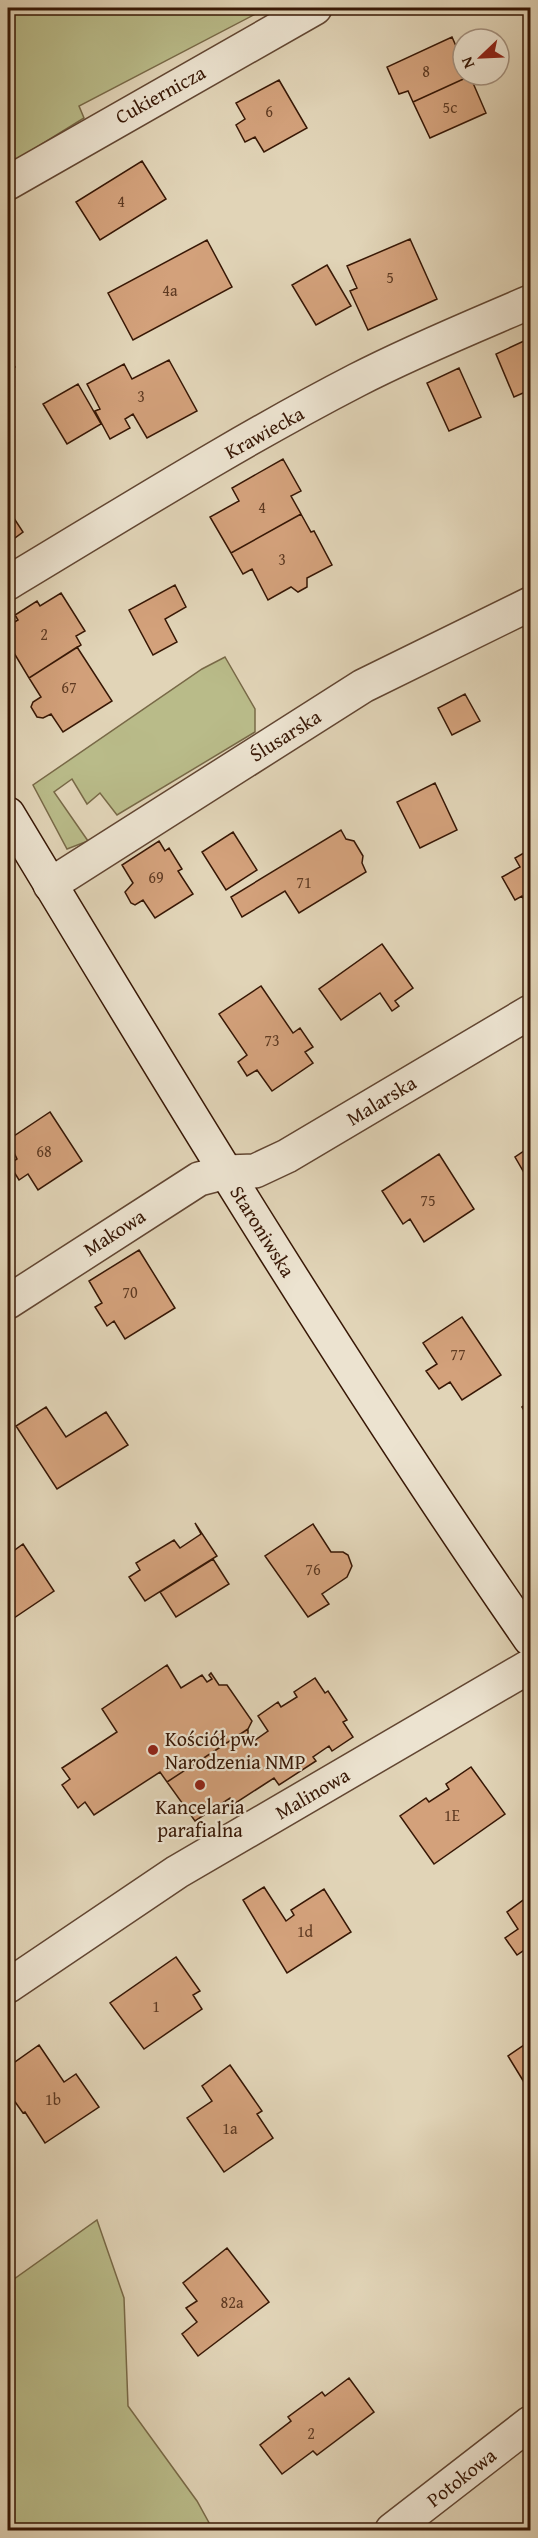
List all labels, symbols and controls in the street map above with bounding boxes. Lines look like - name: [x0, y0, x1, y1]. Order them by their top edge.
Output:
- north arrow: [451, 27, 511, 87]
- text: N: [454, 53, 480, 72]
- street label: Cukiernicza: [110, 57, 211, 131]
- house number: 8: [422, 59, 430, 83]
- house number: 5c: [443, 95, 457, 119]
- house number: 6: [265, 99, 273, 123]
- house number: 4: [117, 189, 125, 213]
- house number: 5: [386, 265, 394, 289]
- house number: 4a: [162, 278, 178, 302]
- house number: 3: [137, 384, 145, 408]
- street label: Krawiecka: [219, 398, 309, 466]
- house number: 4: [258, 495, 266, 519]
- house number: 3: [278, 547, 286, 571]
- house number: 2: [40, 622, 48, 646]
- house number: 67: [61, 675, 77, 699]
- street label: Ślusarska: [244, 701, 327, 768]
- house number: 69: [148, 865, 164, 889]
- house number: 71: [296, 870, 312, 894]
- house number: 73: [264, 1028, 280, 1052]
- street label: Malarska: [341, 1068, 422, 1132]
- house number: 68: [36, 1139, 52, 1163]
- street label: Staroniwska: [223, 1180, 303, 1283]
- house number: 75: [420, 1188, 436, 1212]
- street label: Makowa: [77, 1201, 151, 1263]
- house number: 70: [122, 1280, 138, 1304]
- house number: 77: [450, 1342, 466, 1366]
- house number: 76: [305, 1557, 321, 1581]
- place label: Kościół pw. Narodzenia NMP: [165, 1724, 305, 1776]
- marker: Kościół pw. Narodzenia NMP: [146, 1743, 160, 1757]
- street label: Malinowa: [269, 1760, 355, 1826]
- marker: Kancelaria parafialna: [193, 1778, 207, 1792]
- place label: Kancelaria parafialna: [155, 1792, 245, 1844]
- house number: 1E: [444, 1803, 460, 1827]
- house number: 1d: [297, 1919, 314, 1943]
- house number: 1: [152, 1994, 160, 2018]
- house number: 1b: [45, 2087, 61, 2111]
- house number: 1a: [222, 2116, 238, 2140]
- house number: 82a: [221, 2290, 244, 2314]
- house number: 2: [307, 2421, 315, 2445]
- street label: Potokowa: [420, 2440, 502, 2513]

